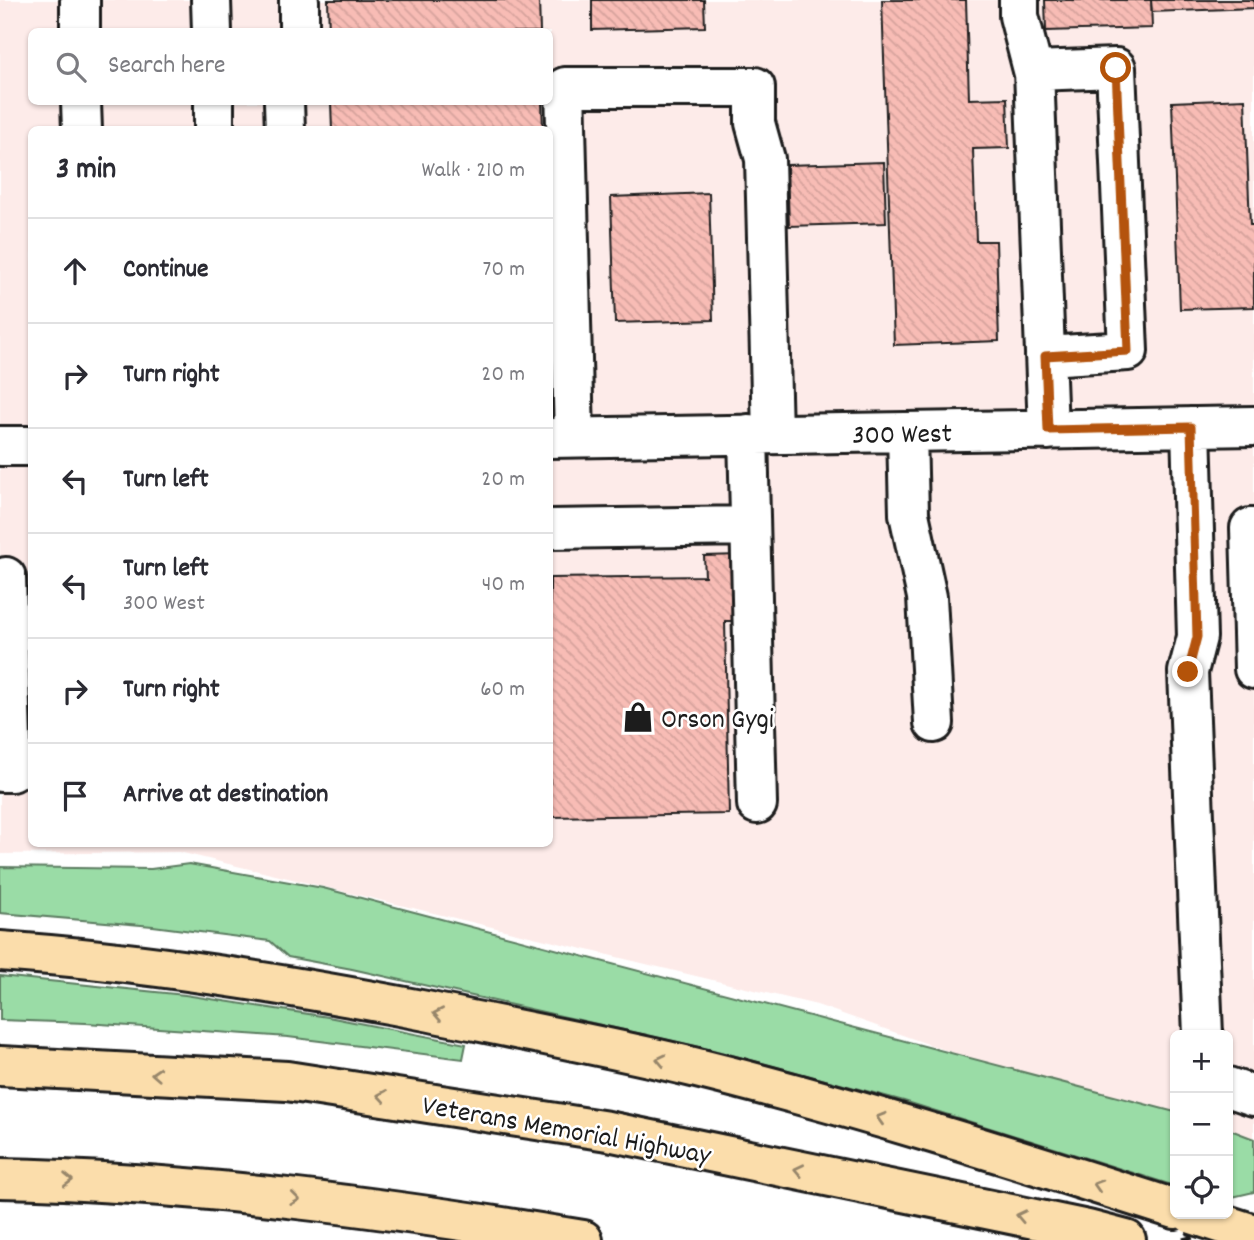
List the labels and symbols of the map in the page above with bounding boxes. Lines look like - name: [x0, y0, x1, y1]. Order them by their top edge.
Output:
- route start: [1100, 52, 1131, 83]
- street label: 300 West: [852, 416, 952, 458]
- route end: [1172, 656, 1203, 687]
- shop icon: Orson Gygi: [621, 700, 655, 734]
- place label: Orson Gygi: [661, 702, 774, 742]
- one-way arrow: [432, 1007, 444, 1022]
- one-way arrow: [655, 1054, 667, 1069]
- one-way arrow: [150, 1067, 161, 1082]
- street label: Veterans Memorial Highway: [419, 1088, 714, 1178]
- one-way arrow: [376, 1089, 388, 1104]
- one-way arrow: [875, 1112, 887, 1127]
- one-way arrow: [793, 1164, 805, 1179]
- one-way arrow: [63, 1172, 74, 1188]
- one-way arrow: [1093, 1179, 1105, 1193]
- one-way arrow: [289, 1191, 301, 1206]
- one-way arrow: [1015, 1210, 1027, 1225]

